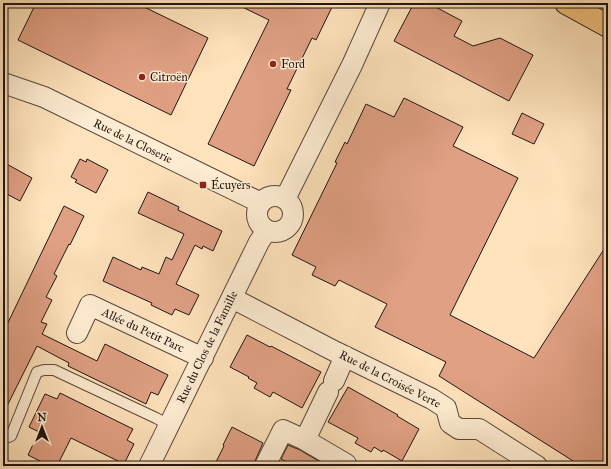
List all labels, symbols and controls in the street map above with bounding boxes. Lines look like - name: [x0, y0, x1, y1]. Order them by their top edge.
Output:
- place label: Ford: [281, 57, 305, 71]
- marker: Ford: [268, 59, 278, 69]
- place label: Citroën: [150, 70, 188, 84]
- marker: Citroën: [137, 72, 147, 82]
- street label: Rue de la Closerie: [91, 116, 175, 166]
- place label: Écuyers: [211, 176, 250, 192]
- marker: Écuyers: [198, 180, 208, 190]
- street label: Rue du Clos de la Famille: [174, 288, 240, 406]
- street label: Allée du Petit Parc: [99, 304, 186, 355]
- street label: Rue de la Croisée Verte: [337, 347, 443, 411]
- north arrow: [22, 407, 62, 447]
- text: N: [37, 411, 47, 424]

